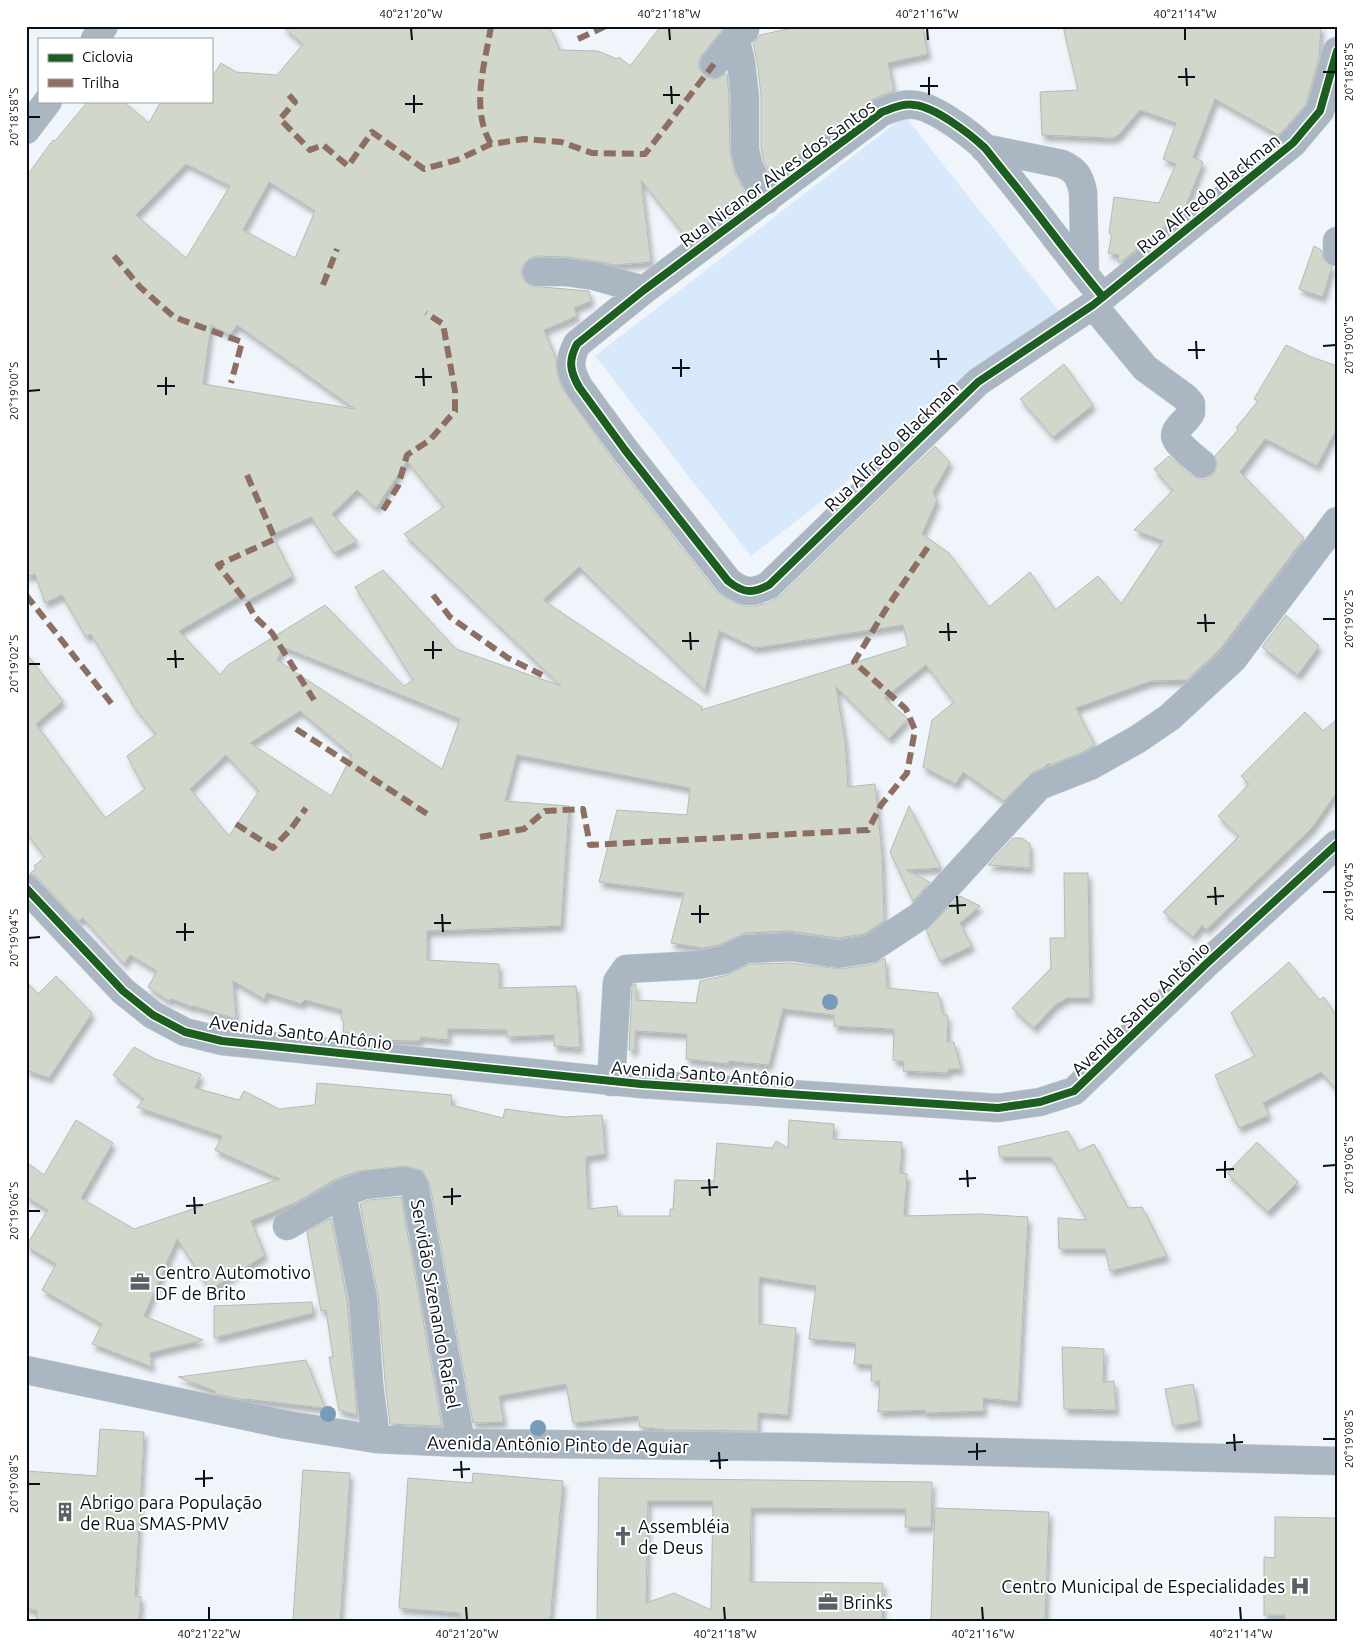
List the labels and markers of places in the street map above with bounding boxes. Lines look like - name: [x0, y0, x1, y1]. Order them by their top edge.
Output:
- place label: Centro Automotivo DF de Brito: [155, 1262, 311, 1303]
- office icon: Centro Automotivo DF de Brito: [129, 1271, 151, 1293]
- place label: Abrigo para População de Rua SMAS-PMV: [80, 1492, 262, 1533]
- building icon: Abrigo para População de Rua SMAS-PMV: [54, 1501, 76, 1523]
- place label: Assembléia de Deus: [638, 1516, 730, 1557]
- church icon: Assembléia de Deus: [612, 1525, 634, 1547]
- hospital icon: Centro Municipal de Especialidades: [1289, 1575, 1311, 1597]
- place label: Centro Municipal de Especialidades: [1001, 1576, 1285, 1596]
- office icon: Brinks: [817, 1591, 839, 1613]
- place label: Brinks: [843, 1592, 893, 1612]

